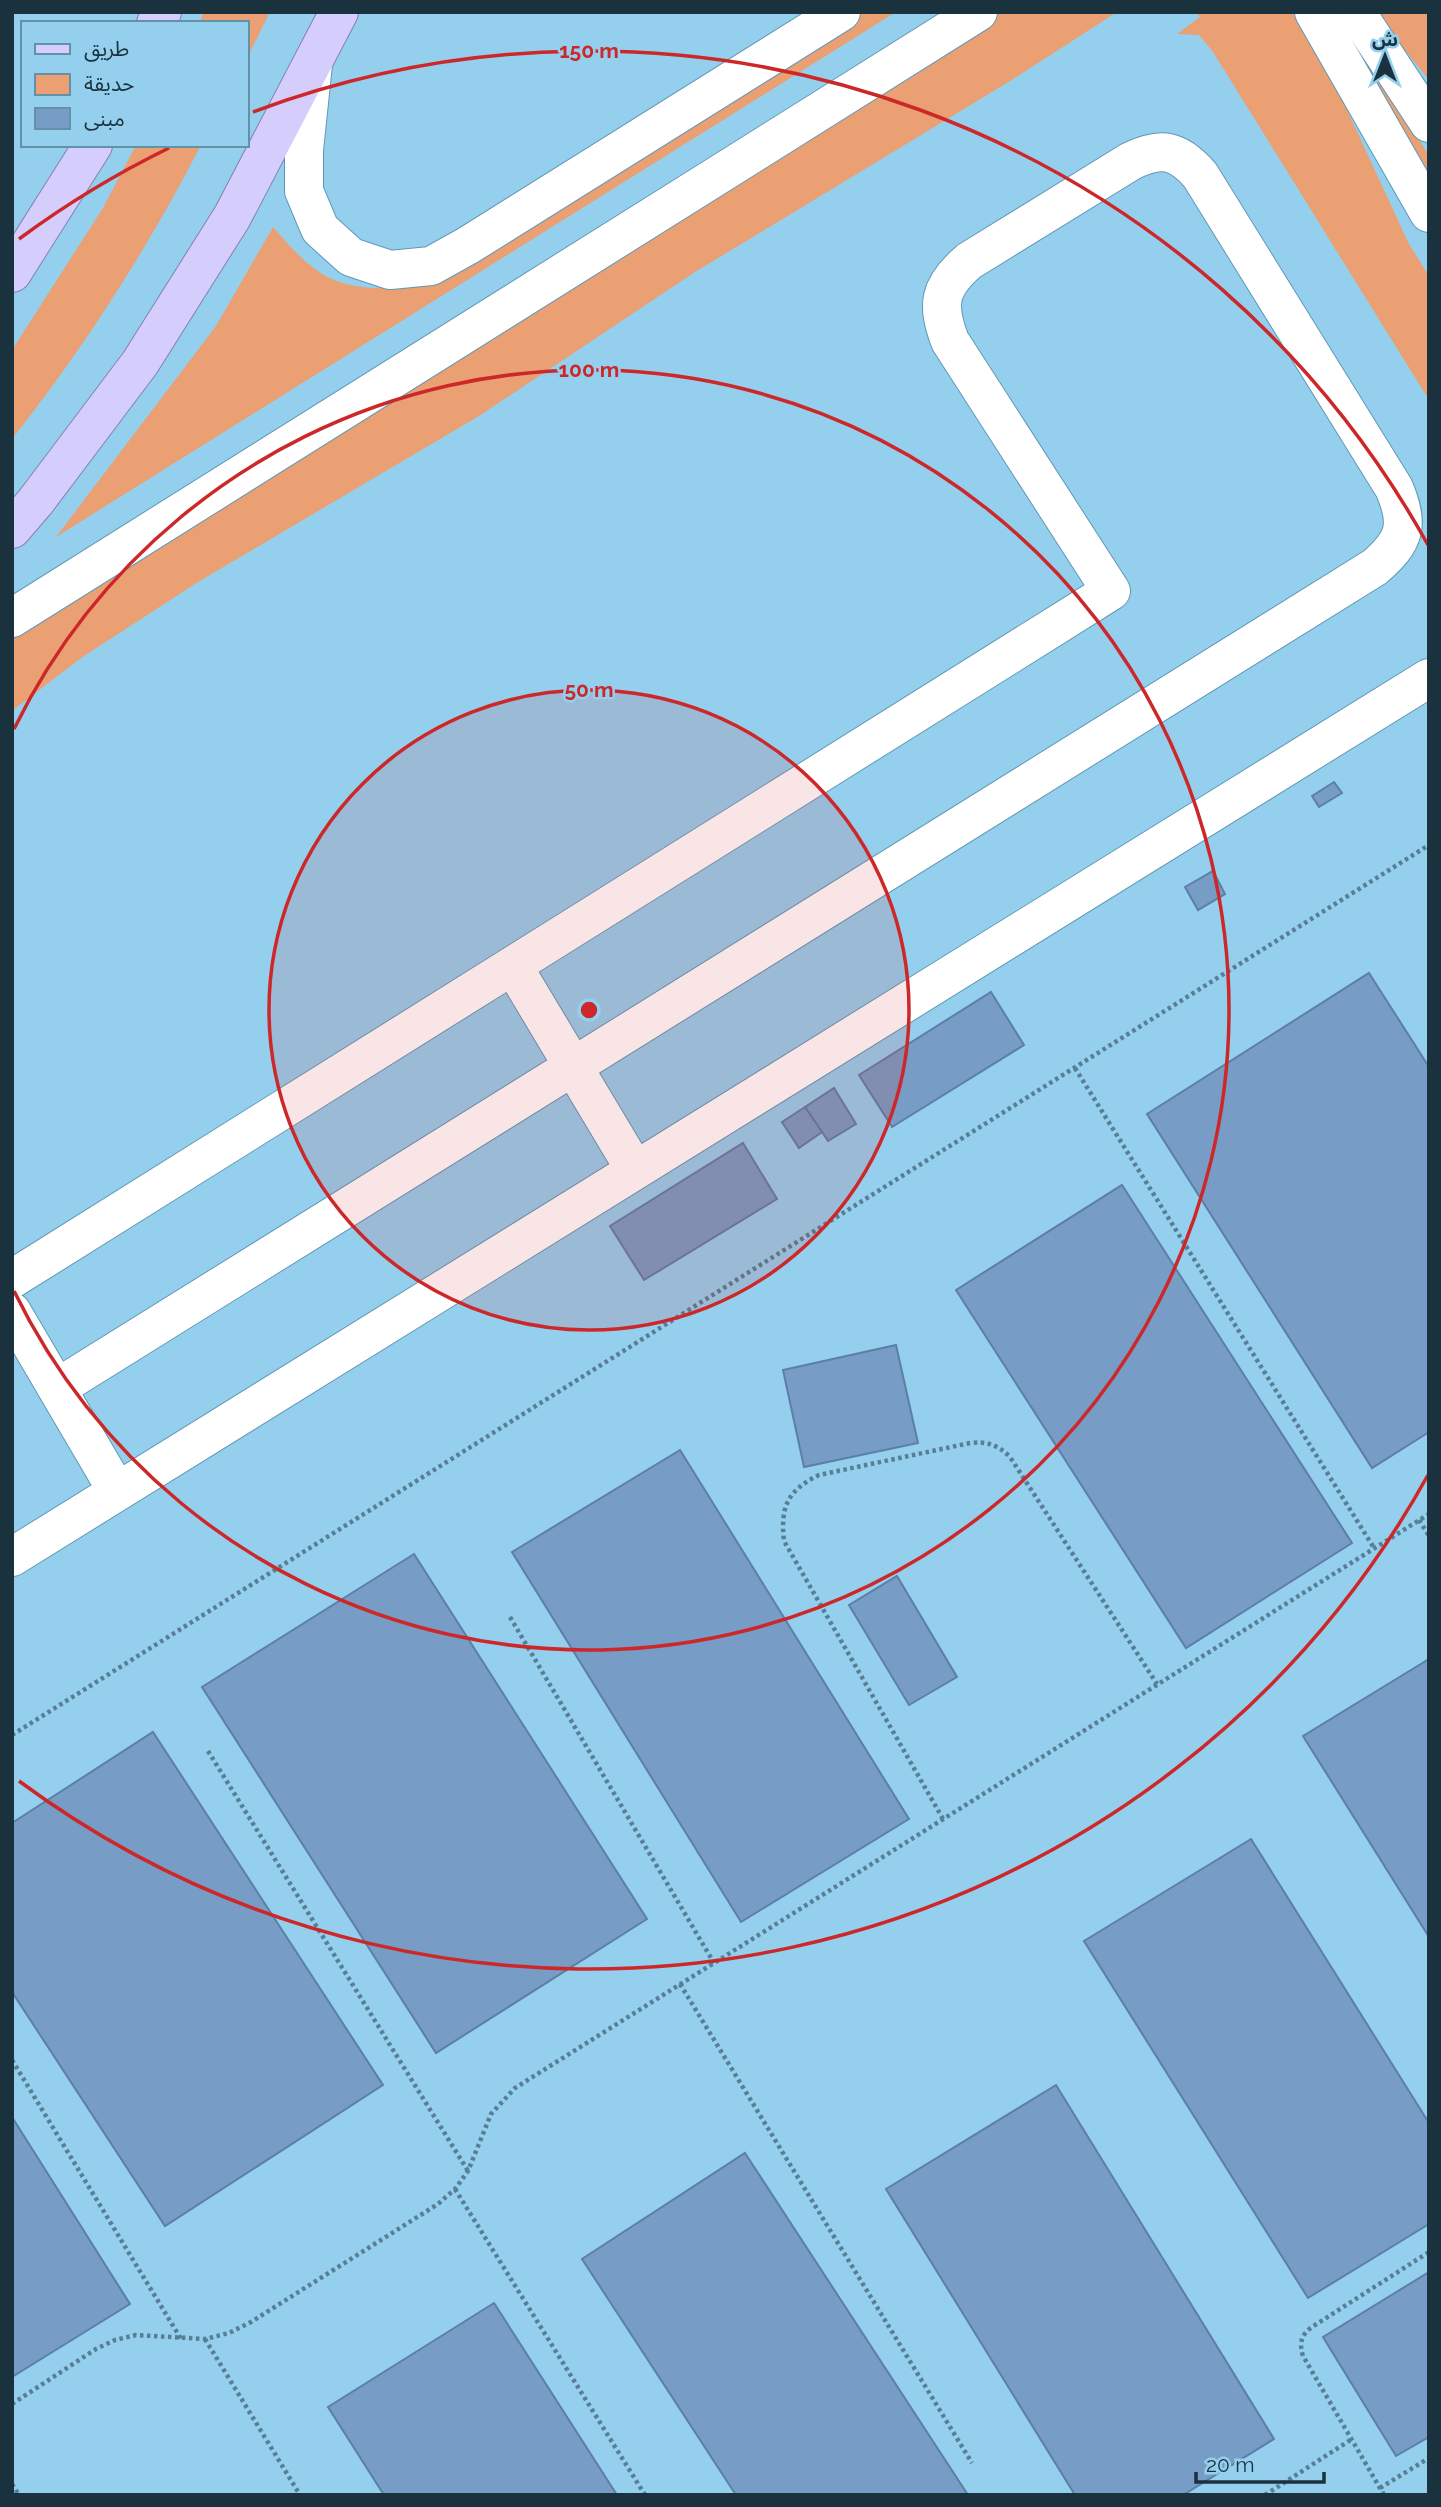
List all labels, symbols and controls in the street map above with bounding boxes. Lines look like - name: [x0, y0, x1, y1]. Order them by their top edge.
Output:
- legend: [21, 21, 248, 147]
- north arrow: [1350, 21, 1420, 91]
- text: ش: [1372, 28, 1398, 50]
- text: طريق: [84, 36, 129, 62]
- text: 150 m: [559, 38, 619, 63]
- text: حديقة: [84, 71, 134, 96]
- text: مبنى: [84, 106, 125, 131]
- text: 100 m: [559, 357, 619, 382]
- text: 50 m: [564, 677, 614, 702]
- centre of rings: [577, 998, 601, 1022]
- scale bar: [1196, 2440, 1324, 2484]
- text: 20 m: [1206, 2452, 1254, 2477]

